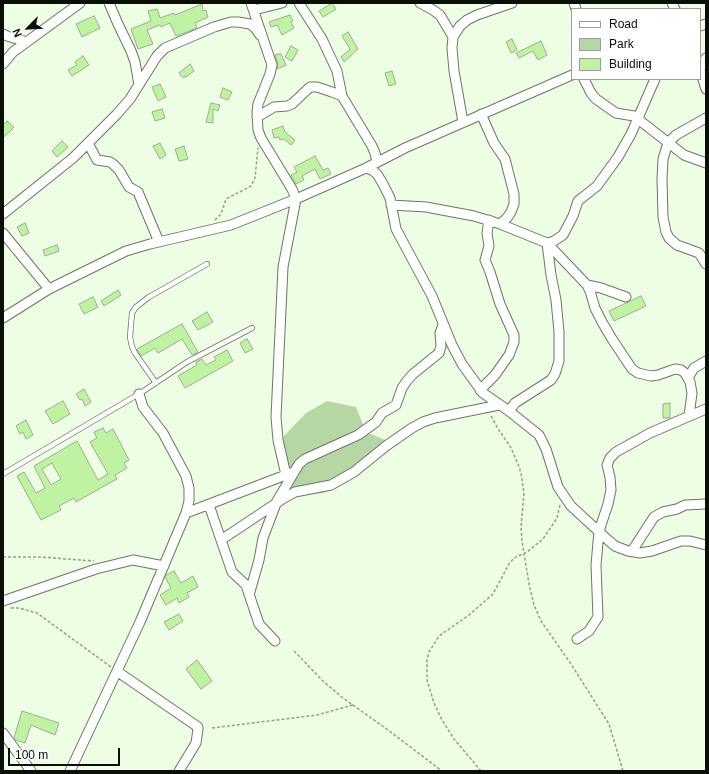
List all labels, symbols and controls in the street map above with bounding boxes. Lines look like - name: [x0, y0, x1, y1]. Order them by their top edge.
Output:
- north arrow: [8, 8, 48, 48]
- legend: [571, 8, 701, 80]
- text: Road: [609, 17, 638, 31]
- text: N: [10, 27, 24, 39]
- text: Park: [609, 37, 634, 51]
- text: Building: [609, 57, 652, 71]
- scale bar: [10, 740, 122, 766]
- text: 100 m: [15, 748, 48, 762]

